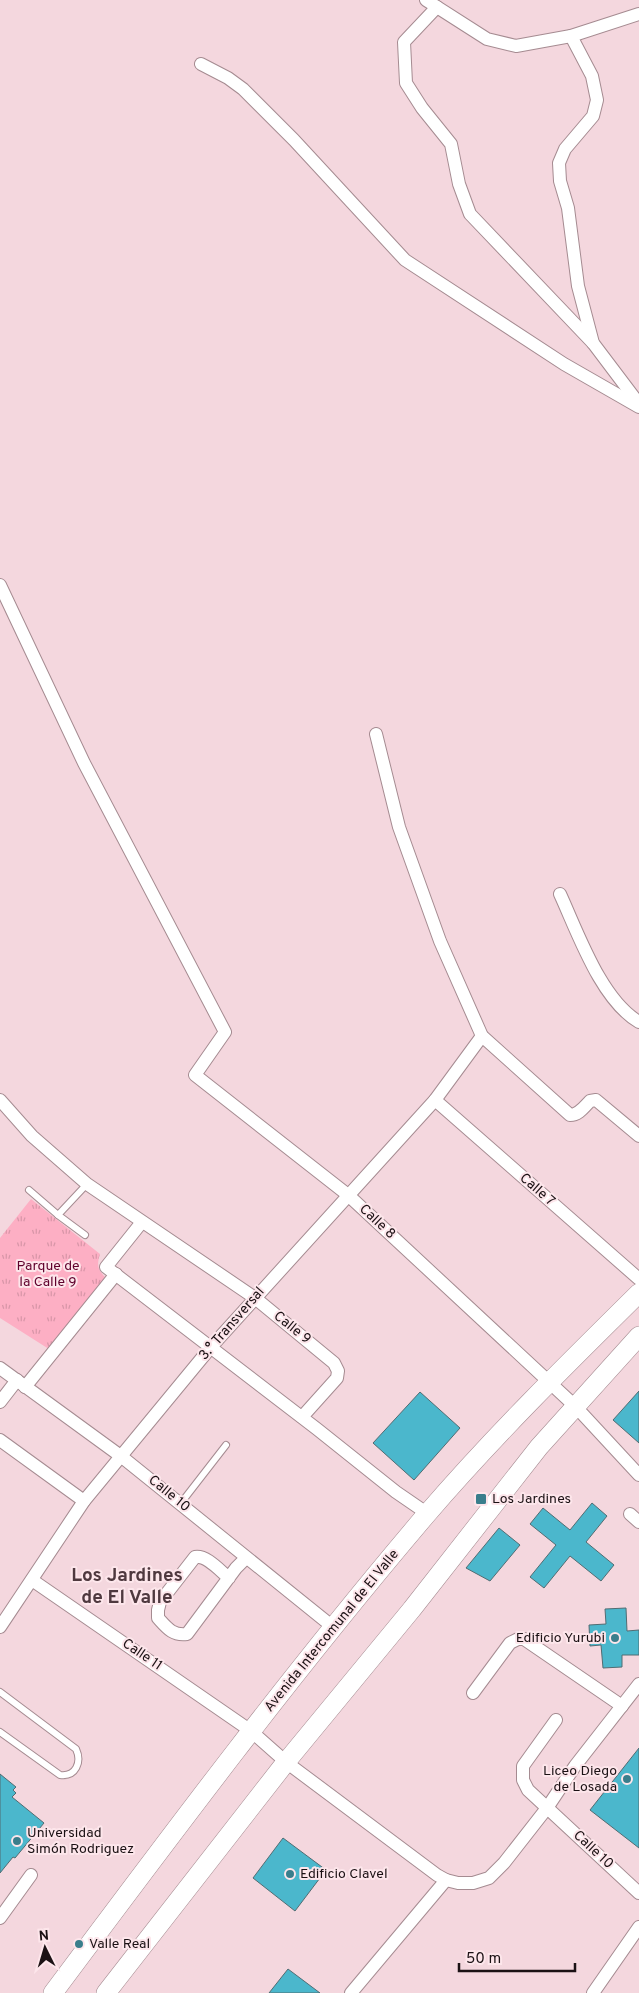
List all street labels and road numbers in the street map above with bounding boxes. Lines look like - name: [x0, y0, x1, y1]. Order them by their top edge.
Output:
- street label: Calle 7: [516, 1170, 558, 1210]
- street label: Calle 8: [355, 1201, 399, 1243]
- street label: 3.° Transversal: [196, 1284, 268, 1364]
- street label: Calle 9: [270, 1308, 314, 1348]
- street label: Calle 10: [145, 1472, 193, 1516]
- street label: Avenida Intercomunal de El Valle: [261, 1546, 403, 1716]
- street label: Calle 11: [119, 1635, 165, 1675]
- street label: Calle 10: [569, 1827, 617, 1873]

